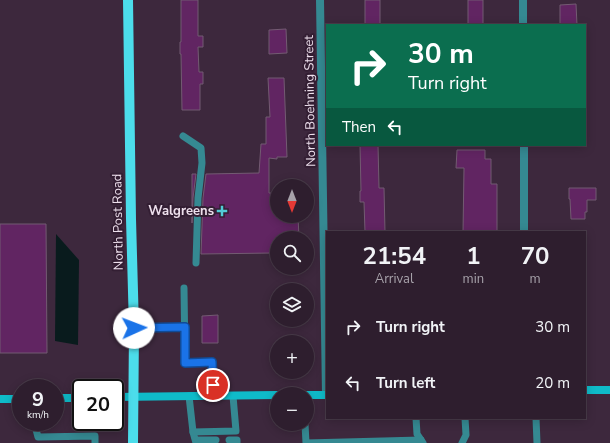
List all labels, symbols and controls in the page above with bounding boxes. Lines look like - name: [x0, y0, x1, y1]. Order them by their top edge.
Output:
- street label: North Boehning Street: [300, 35, 320, 167]
- text: 30 m: [408, 35, 474, 73]
- icon: right: [342, 40, 394, 92]
- text: Turn right: [408, 71, 487, 95]
- icon: left: [384, 116, 406, 138]
- text: Then: [342, 117, 376, 137]
- street label: North Post Road: [108, 174, 128, 270]
- north arrow: [270, 179, 314, 223]
- map controls: [270, 179, 314, 431]
- place label: Walgreens: [148, 202, 214, 220]
- marker: Walgreens: [217, 206, 227, 216]
- button: search: [270, 231, 314, 275]
- text: 21:54: [363, 240, 426, 272]
- text: 1: [466, 240, 481, 272]
- text: 70: [521, 240, 549, 272]
- text: Arrival: [375, 270, 414, 288]
- text: min: [463, 270, 484, 288]
- text: m: [529, 270, 541, 288]
- button: layers: [270, 283, 314, 327]
- position arrow: [113, 307, 155, 349]
- icon: right: [342, 316, 364, 338]
- text: Turn right: [376, 317, 445, 337]
- text: 30 m: [535, 317, 570, 337]
- button: +: [270, 335, 314, 379]
- pin: [196, 368, 230, 402]
- icon: left: [342, 372, 364, 394]
- text: Turn left: [376, 373, 435, 393]
- text: 20 m: [535, 373, 570, 393]
- icon: arrive: [202, 374, 224, 396]
- speed limit sign: 20: [72, 379, 124, 431]
- text: 9: [32, 386, 44, 413]
- button: −: [270, 387, 314, 431]
- text: km/h: [27, 408, 49, 422]

